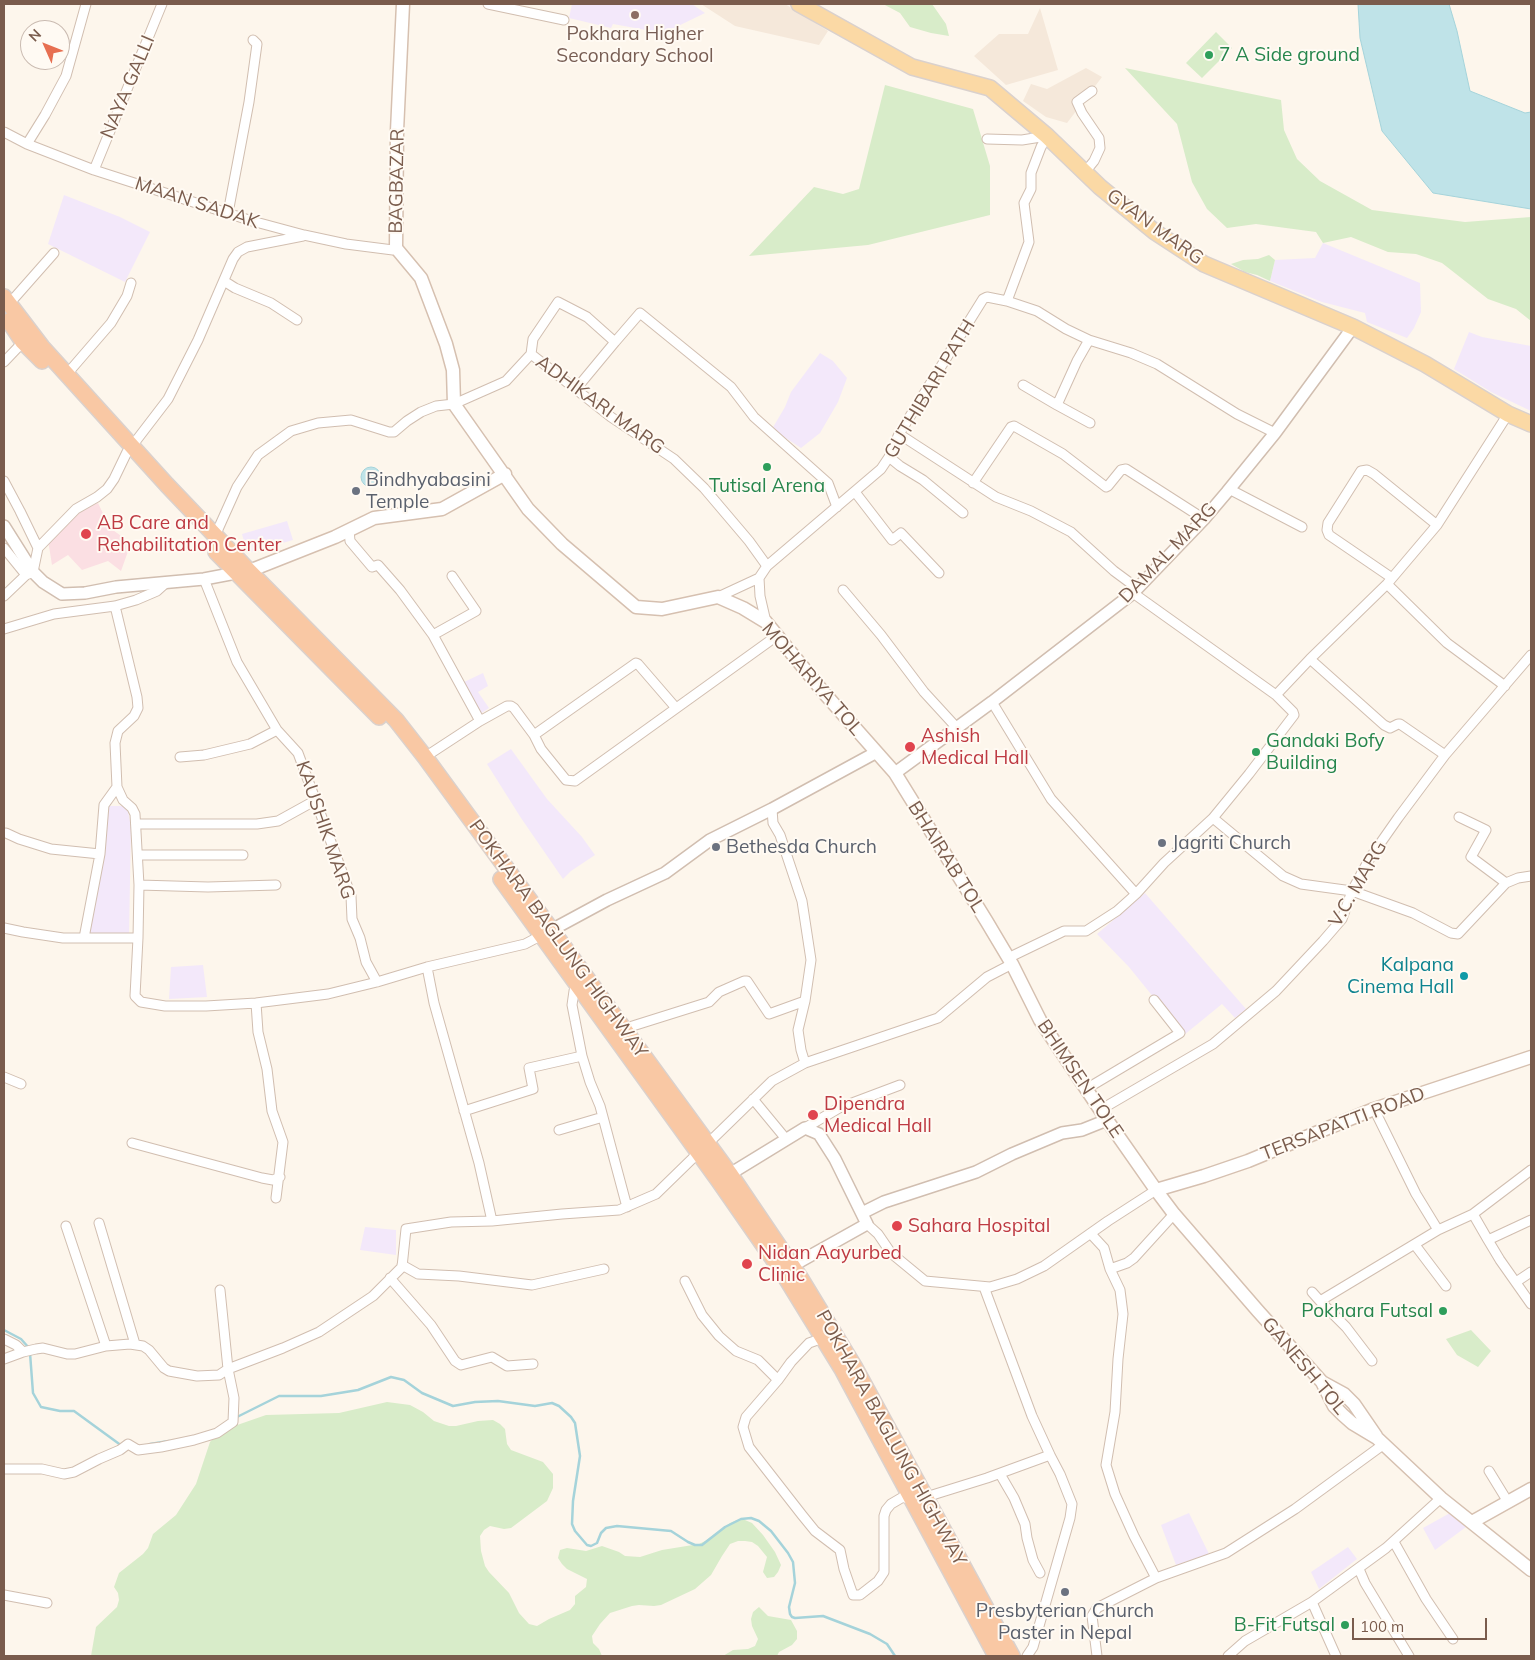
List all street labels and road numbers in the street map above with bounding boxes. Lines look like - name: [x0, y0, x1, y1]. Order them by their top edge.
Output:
- street label: NAYA GALLI: [96, 32, 160, 142]
- street label: BAGBAZAR: [385, 128, 409, 234]
- street label: MAAN SADAK: [132, 172, 262, 234]
- street label: GYAN MARG: [1102, 184, 1208, 270]
- street label: GUTHIBARI PATH: [880, 315, 980, 463]
- street label: ADHIKARI MARG: [531, 351, 669, 459]
- street label: DAMAL MARG: [1114, 498, 1222, 608]
- street label: MOHARIYA TOL: [757, 618, 867, 740]
- street label: KAUSHIK MARG: [291, 758, 359, 902]
- street label: BHAIRAB TOL: [903, 797, 989, 917]
- street label: POKHARA BAGLUNG HIGHWAY: [464, 816, 652, 1062]
- street label: V.C. MARG: [1324, 837, 1392, 931]
- street label: BHIMSEN TOLE: [1032, 1016, 1128, 1142]
- street label: TERSAPATTI ROAD: [1258, 1082, 1428, 1166]
- street label: POKHARA BAGLUNG HIGHWAY: [811, 1306, 971, 1570]
- street label: GANESH TOL: [1257, 1313, 1351, 1419]

